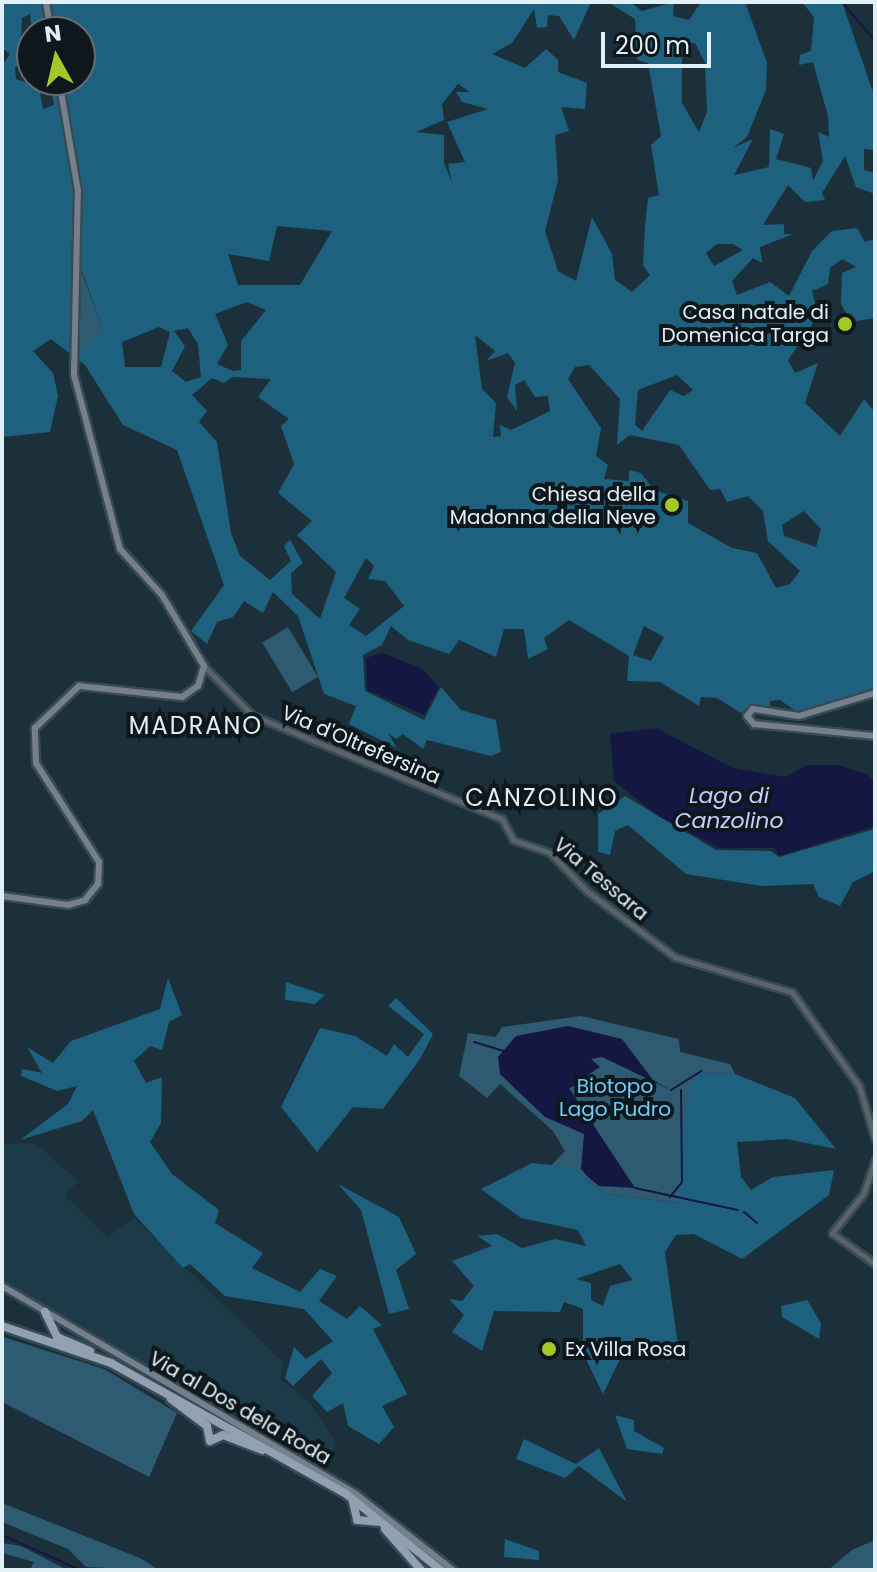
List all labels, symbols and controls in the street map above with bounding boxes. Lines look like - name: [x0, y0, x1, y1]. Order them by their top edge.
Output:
- north arrow: [16, 16, 96, 96]
- scale bar: [605, 16, 715, 66]
- text: N: [43, 17, 63, 50]
- text: 200 m: [615, 29, 690, 62]
- place label: Casa natale di Domenica Targa: [662, 300, 829, 347]
- marker: Casa natale di Domenica Targa: [836, 315, 854, 333]
- place label: Chiesa della Madonna della Neve: [450, 482, 656, 529]
- marker: Chiesa della Madonna della Neve: [663, 496, 681, 514]
- street label: Via d'Oltrefersina: [278, 701, 444, 789]
- district label: MADRANO: [129, 712, 263, 740]
- water label: Lago di Canzolino: [674, 782, 784, 834]
- district label: CANZOLINO: [465, 784, 619, 812]
- street label: Via Tessara: [549, 833, 653, 925]
- park label: Biotopo Lago Pudro: [559, 1074, 671, 1121]
- place label: Ex Villa Rosa: [565, 1337, 686, 1361]
- marker: Ex Villa Rosa: [540, 1340, 558, 1358]
- street label: Via al Dos dela Roda: [145, 1346, 335, 1470]

